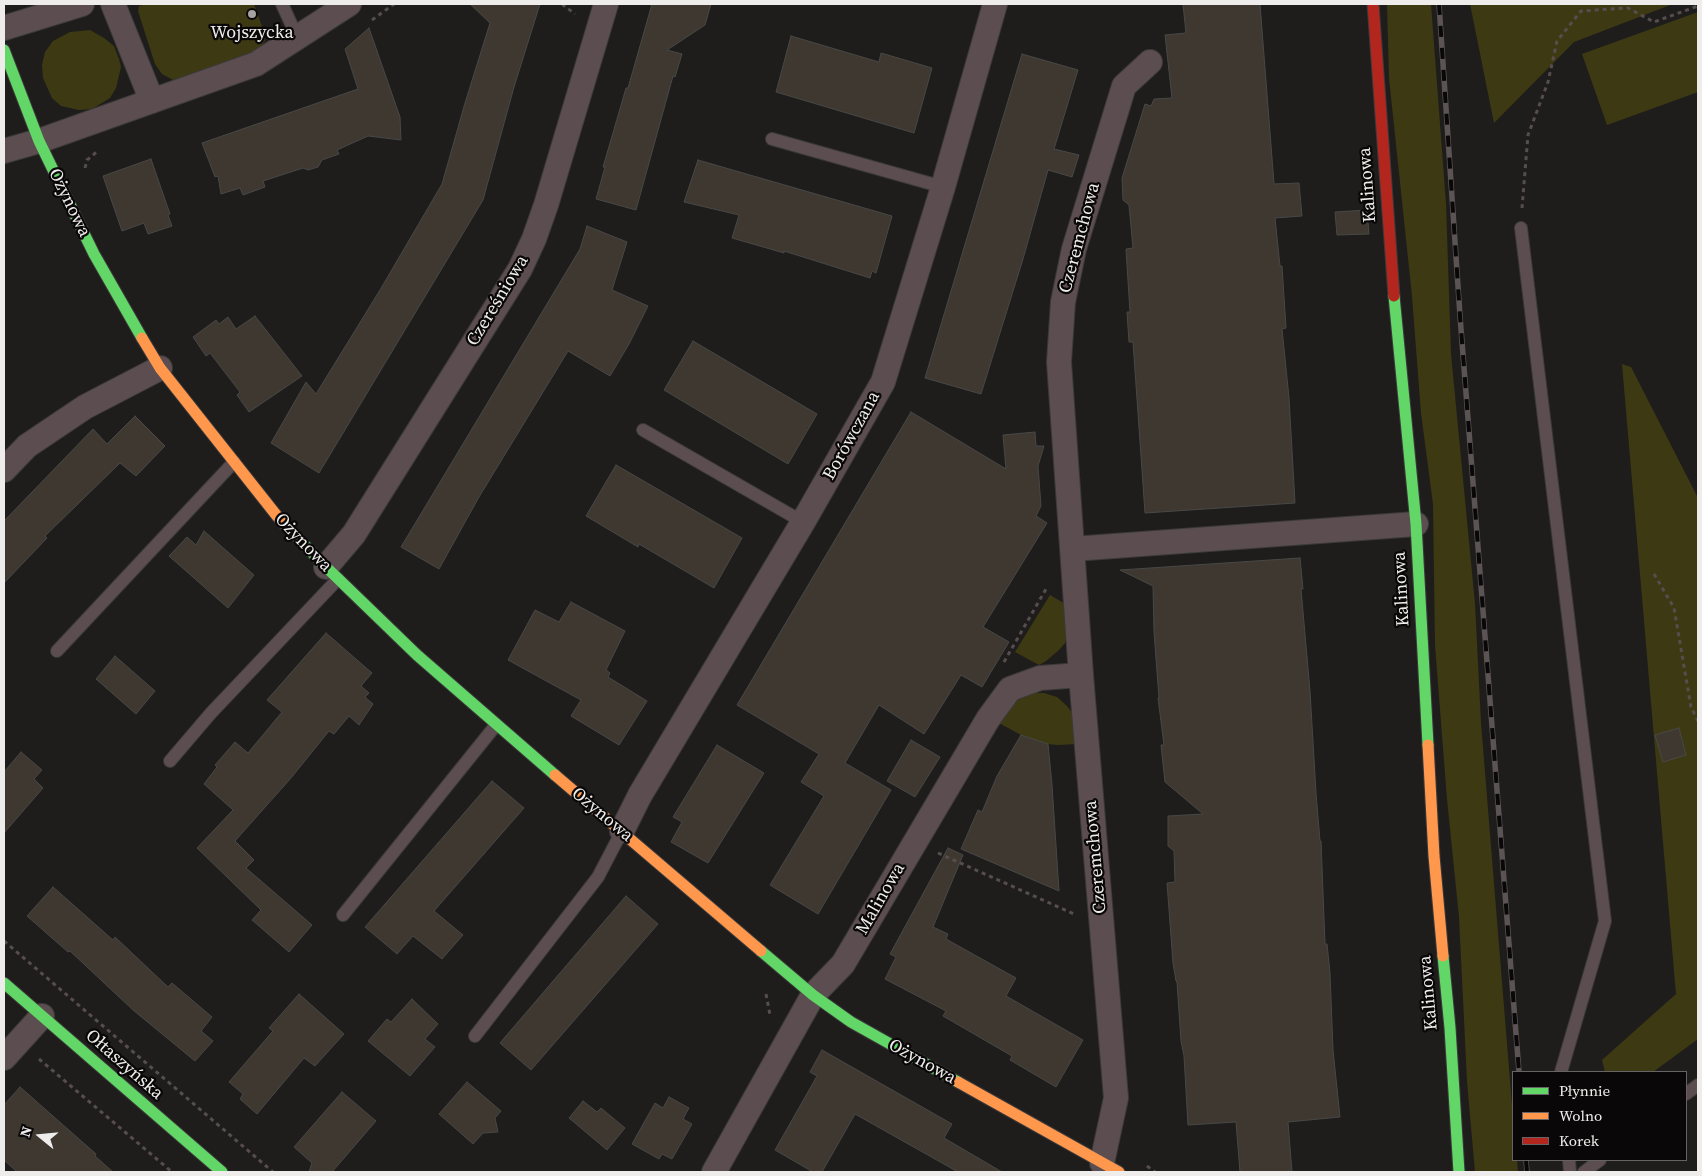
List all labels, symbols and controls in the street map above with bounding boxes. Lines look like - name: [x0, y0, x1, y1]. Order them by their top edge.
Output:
- marker: Wojszycka: [246, 8, 258, 20]
- place label: Wojszycka: [210, 22, 294, 44]
- street label: Kalinowa: [1355, 147, 1381, 223]
- street label: Ożynowa: [43, 165, 95, 241]
- street label: Czeremchowa: [1055, 180, 1105, 296]
- street label: Czereśniowa: [462, 252, 534, 350]
- street label: Borówczana: [819, 388, 885, 484]
- street label: Ożynowa: [270, 509, 336, 577]
- street label: Kalinowa: [1389, 551, 1415, 627]
- street label: Ożynowa: [567, 783, 637, 847]
- street label: Czeremchowa: [1080, 800, 1112, 914]
- street label: Malinowa: [852, 859, 910, 939]
- street label: Kalinowa: [1415, 955, 1443, 1031]
- street label: Ołtaszyńska: [81, 1025, 167, 1105]
- street label: Ożynowa: [885, 1035, 959, 1089]
- legend: [1512, 1071, 1687, 1161]
- text: Płynnie: [1559, 1080, 1610, 1101]
- text: Wolno: [1559, 1105, 1602, 1126]
- north arrow: [15, 1111, 65, 1161]
- text: N: [15, 1124, 37, 1139]
- text: Korek: [1559, 1130, 1599, 1151]

